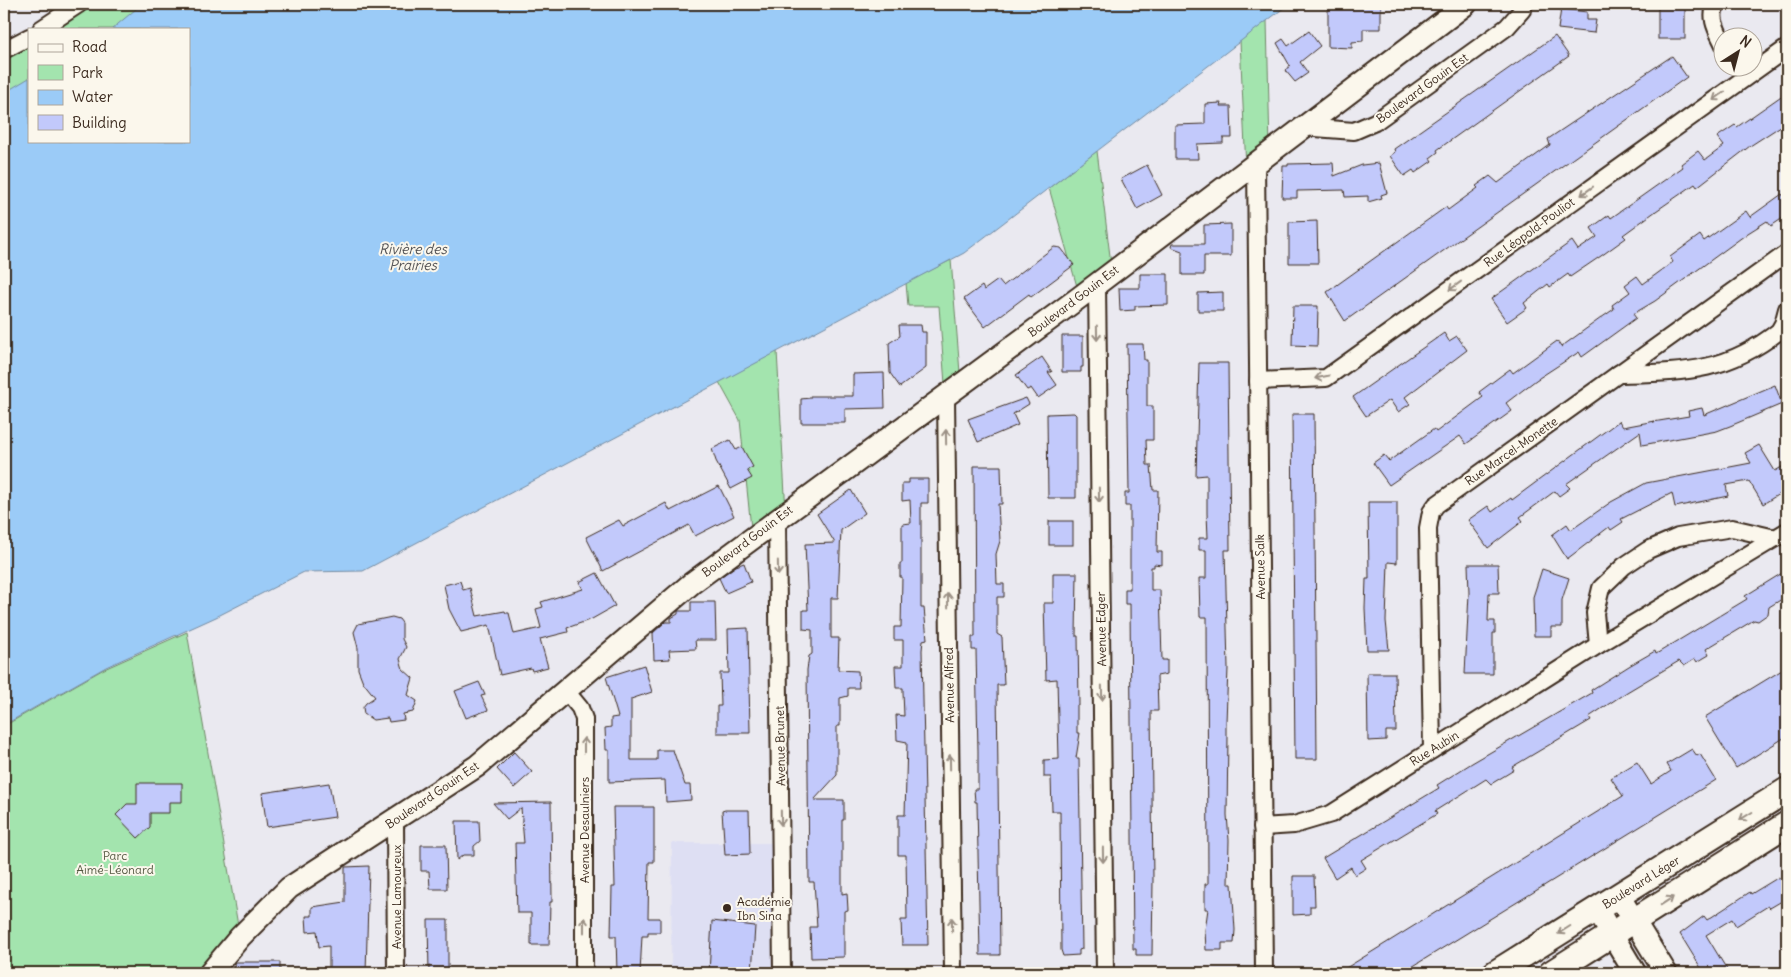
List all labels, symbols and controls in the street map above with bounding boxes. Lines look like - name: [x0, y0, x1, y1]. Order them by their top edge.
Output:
- legend: [28, 28, 190, 142]
- north arrow: [1714, 28, 1764, 78]
- text: N: [1736, 31, 1755, 52]
- text: Road: [72, 37, 107, 56]
- street label: Boulevard Gouin Est: [1373, 50, 1471, 126]
- text: Park: [72, 63, 103, 82]
- text: Water: [72, 87, 113, 106]
- one-way arrow: [1712, 90, 1726, 101]
- text: Building: [72, 113, 127, 132]
- one-way arrow: [1581, 185, 1594, 196]
- street label: Rue Léopold-Pouliot: [1481, 194, 1577, 270]
- water label: Rivière des Prairies: [379, 240, 449, 274]
- street label: Boulevard Gouin Est: [1025, 262, 1121, 340]
- one-way arrow: [1449, 280, 1462, 291]
- one-way arrow: [1092, 324, 1102, 340]
- one-way arrow: [1314, 373, 1330, 382]
- street label: Rue Marcel-Monette: [1462, 413, 1560, 489]
- one-way arrow: [941, 429, 951, 446]
- one-way arrow: [1094, 486, 1104, 503]
- street label: Boulevard Gouin Est: [699, 502, 795, 580]
- street label: Avenue Salk: [1252, 534, 1268, 600]
- one-way arrow: [773, 560, 783, 576]
- street label: Avenue Edger: [1093, 591, 1109, 667]
- one-way arrow: [943, 592, 953, 608]
- street label: Avenue Alfred: [941, 647, 957, 723]
- one-way arrow: [1097, 684, 1106, 700]
- street label: Avenue Brunet: [772, 706, 788, 786]
- street label: Rue Aubin: [1407, 727, 1461, 769]
- one-way arrow: [579, 737, 589, 753]
- one-way arrow: [945, 754, 955, 770]
- street label: Boulevard Gouin Est: [382, 758, 482, 832]
- street label: Avenue Desaulniers: [577, 777, 592, 883]
- one-way arrow: [776, 810, 786, 826]
- one-way arrow: [1739, 810, 1753, 821]
- street label: Avenue Lamoureux: [389, 845, 404, 949]
- one-way arrow: [1098, 846, 1108, 863]
- park label: Parc Aimé-Léonard: [76, 848, 154, 877]
- street label: Boulevard Léger: [1599, 852, 1683, 912]
- place label: Académie Ibn Sina: [737, 894, 791, 923]
- one-way arrow: [1659, 896, 1673, 906]
- marker: Académie Ibn Sina: [721, 902, 733, 914]
- one-way arrow: [579, 917, 589, 933]
- one-way arrow: [948, 917, 957, 933]
- one-way arrow: [1557, 925, 1571, 936]

